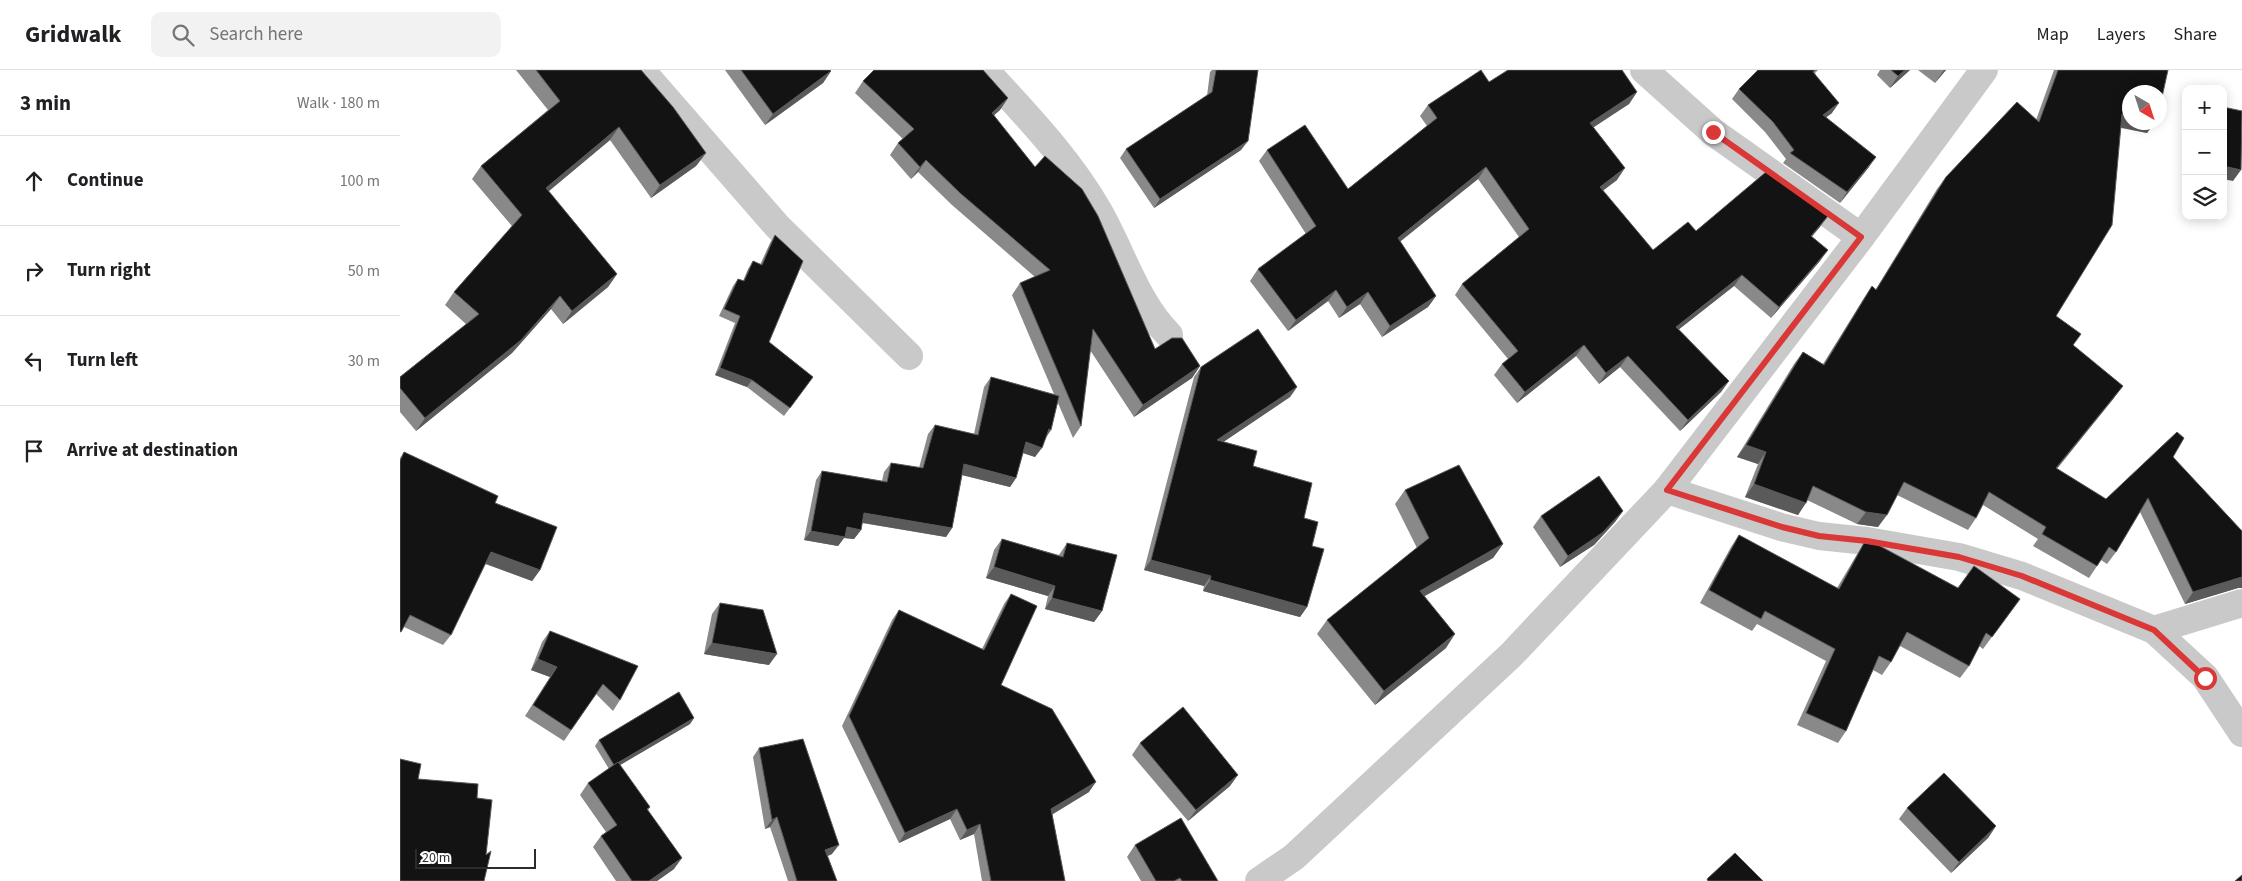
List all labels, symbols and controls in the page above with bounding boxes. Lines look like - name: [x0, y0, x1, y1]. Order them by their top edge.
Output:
- search box: [151, 12, 501, 57]
- text: Gridwalk: [25, 17, 121, 52]
- icon: search: [169, 21, 197, 49]
- text: Search here: [209, 21, 303, 48]
- text: Map: [2037, 22, 2069, 47]
- text: Layers: [2097, 22, 2146, 47]
- text: Share: [2174, 22, 2217, 47]
- north arrow: [2122, 85, 2167, 130]
- map controls: [2182, 85, 2227, 220]
- button: +: [2182, 85, 2227, 130]
- text: 3 min: [20, 88, 71, 118]
- text: Walk · 180 m: [297, 92, 380, 114]
- route end: [1702, 121, 1725, 144]
- button: −: [2182, 130, 2227, 175]
- icon: ahead: [20, 167, 48, 195]
- text: Continue: [67, 167, 144, 194]
- text: 100 m: [340, 170, 380, 192]
- button: layers: [2182, 175, 2227, 220]
- icon: right: [20, 257, 48, 285]
- text: Turn right: [67, 257, 151, 284]
- text: 50 m: [348, 260, 380, 282]
- icon: left: [20, 347, 48, 375]
- text: Turn left: [67, 347, 138, 374]
- text: 30 m: [348, 350, 380, 372]
- icon: arrive: [20, 437, 48, 465]
- text: Arrive at destination: [67, 437, 238, 464]
- route start: [2194, 667, 2217, 690]
- scale bar: [415, 846, 536, 869]
- text: 20 m: [422, 848, 450, 868]

